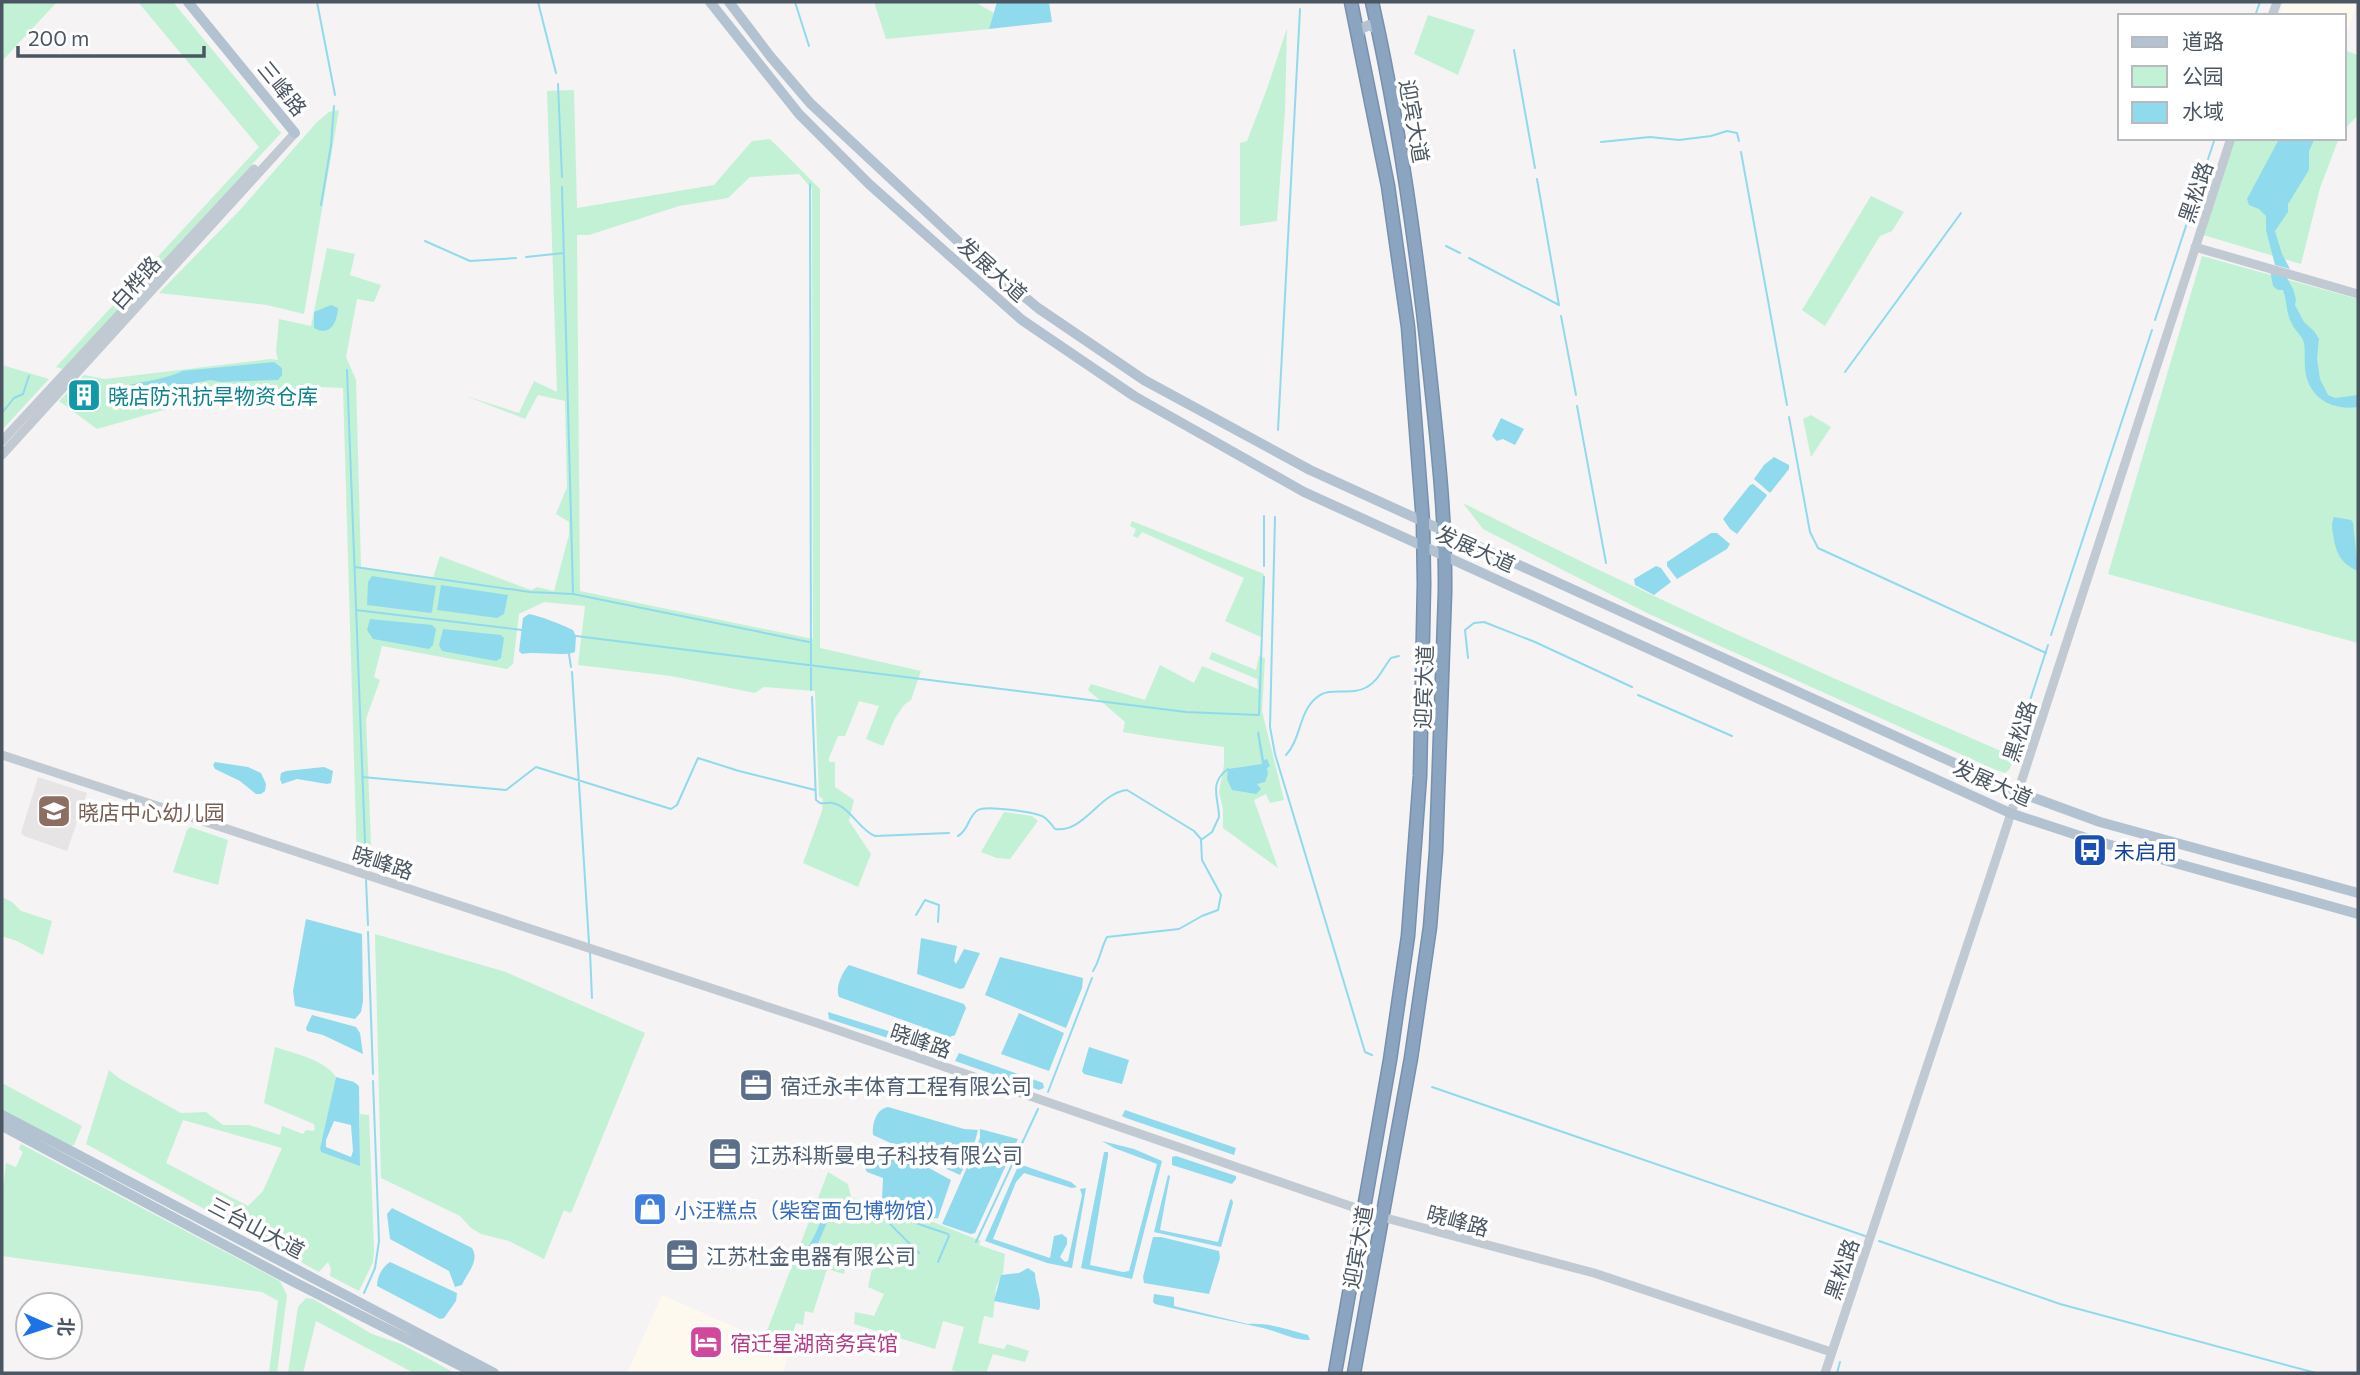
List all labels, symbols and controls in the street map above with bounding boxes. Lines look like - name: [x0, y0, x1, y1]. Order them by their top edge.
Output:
- scale bar: [18, 14, 203, 58]
- legend: [2118, 14, 2346, 140]
- text: 200 m: [28, 25, 89, 50]
- text: 道路: [2182, 28, 2224, 53]
- street label: 三峰路: [253, 56, 313, 120]
- text: 公园: [2182, 63, 2224, 88]
- street label: 迎宾大道: [1395, 77, 1435, 165]
- text: 水域: [2182, 98, 2224, 123]
- street label: 黑松路: [2173, 158, 2217, 226]
- street label: 发展大道: [953, 232, 1033, 306]
- street label: 白桦路: [105, 250, 165, 314]
- building icon: 晓店防汛抗旱物资仓库: [65, 376, 103, 414]
- place label: 晓店防汛抗旱物资仓库: [108, 383, 318, 408]
- street label: 发展大道: [1433, 519, 1519, 577]
- street label: 迎宾大道: [1409, 645, 1437, 729]
- street label: 黑松路: [1997, 697, 2041, 765]
- street label: 发展大道: [1950, 753, 2036, 811]
- school or university icon: 晓店中心幼儿园: [35, 792, 73, 830]
- place label: 晓店中心幼儿园: [78, 799, 225, 824]
- bus stop icon: 未启用: [2071, 831, 2109, 869]
- place label: 未启用: [2114, 838, 2177, 863]
- street label: 晓峰路: [349, 840, 417, 884]
- street label: 晓峰路: [887, 1018, 955, 1062]
- office icon: 宿迁永丰体育工程有限公司: [737, 1066, 775, 1104]
- place label: 宿迁永丰体育工程有限公司: [780, 1073, 1032, 1098]
- office icon: 江苏科斯曼电子科技有限公司: [706, 1135, 744, 1173]
- place label: 江苏科斯曼电子科技有限公司: [750, 1142, 1023, 1167]
- shop icon: 小汪糕点（柴窑面包博物馆）: [631, 1190, 669, 1228]
- street label: 三台山大道: [205, 1191, 309, 1263]
- place label: 小汪糕点（柴窑面包博物馆）: [674, 1197, 947, 1222]
- street label: 晓峰路: [1424, 1200, 1492, 1240]
- street label: 迎宾大道: [1337, 1203, 1377, 1291]
- street label: 黑松路: [1819, 1235, 1863, 1303]
- office icon: 江苏杜金电器有限公司: [663, 1236, 701, 1274]
- place label: 江苏杜金电器有限公司: [706, 1243, 916, 1268]
- north arrow: [14, 1291, 84, 1361]
- text: 北: [54, 1317, 78, 1337]
- hotel icon: 宿迁星湖商务宾馆: [687, 1323, 725, 1361]
- place label: 宿迁星湖商务宾馆: [730, 1330, 898, 1355]

